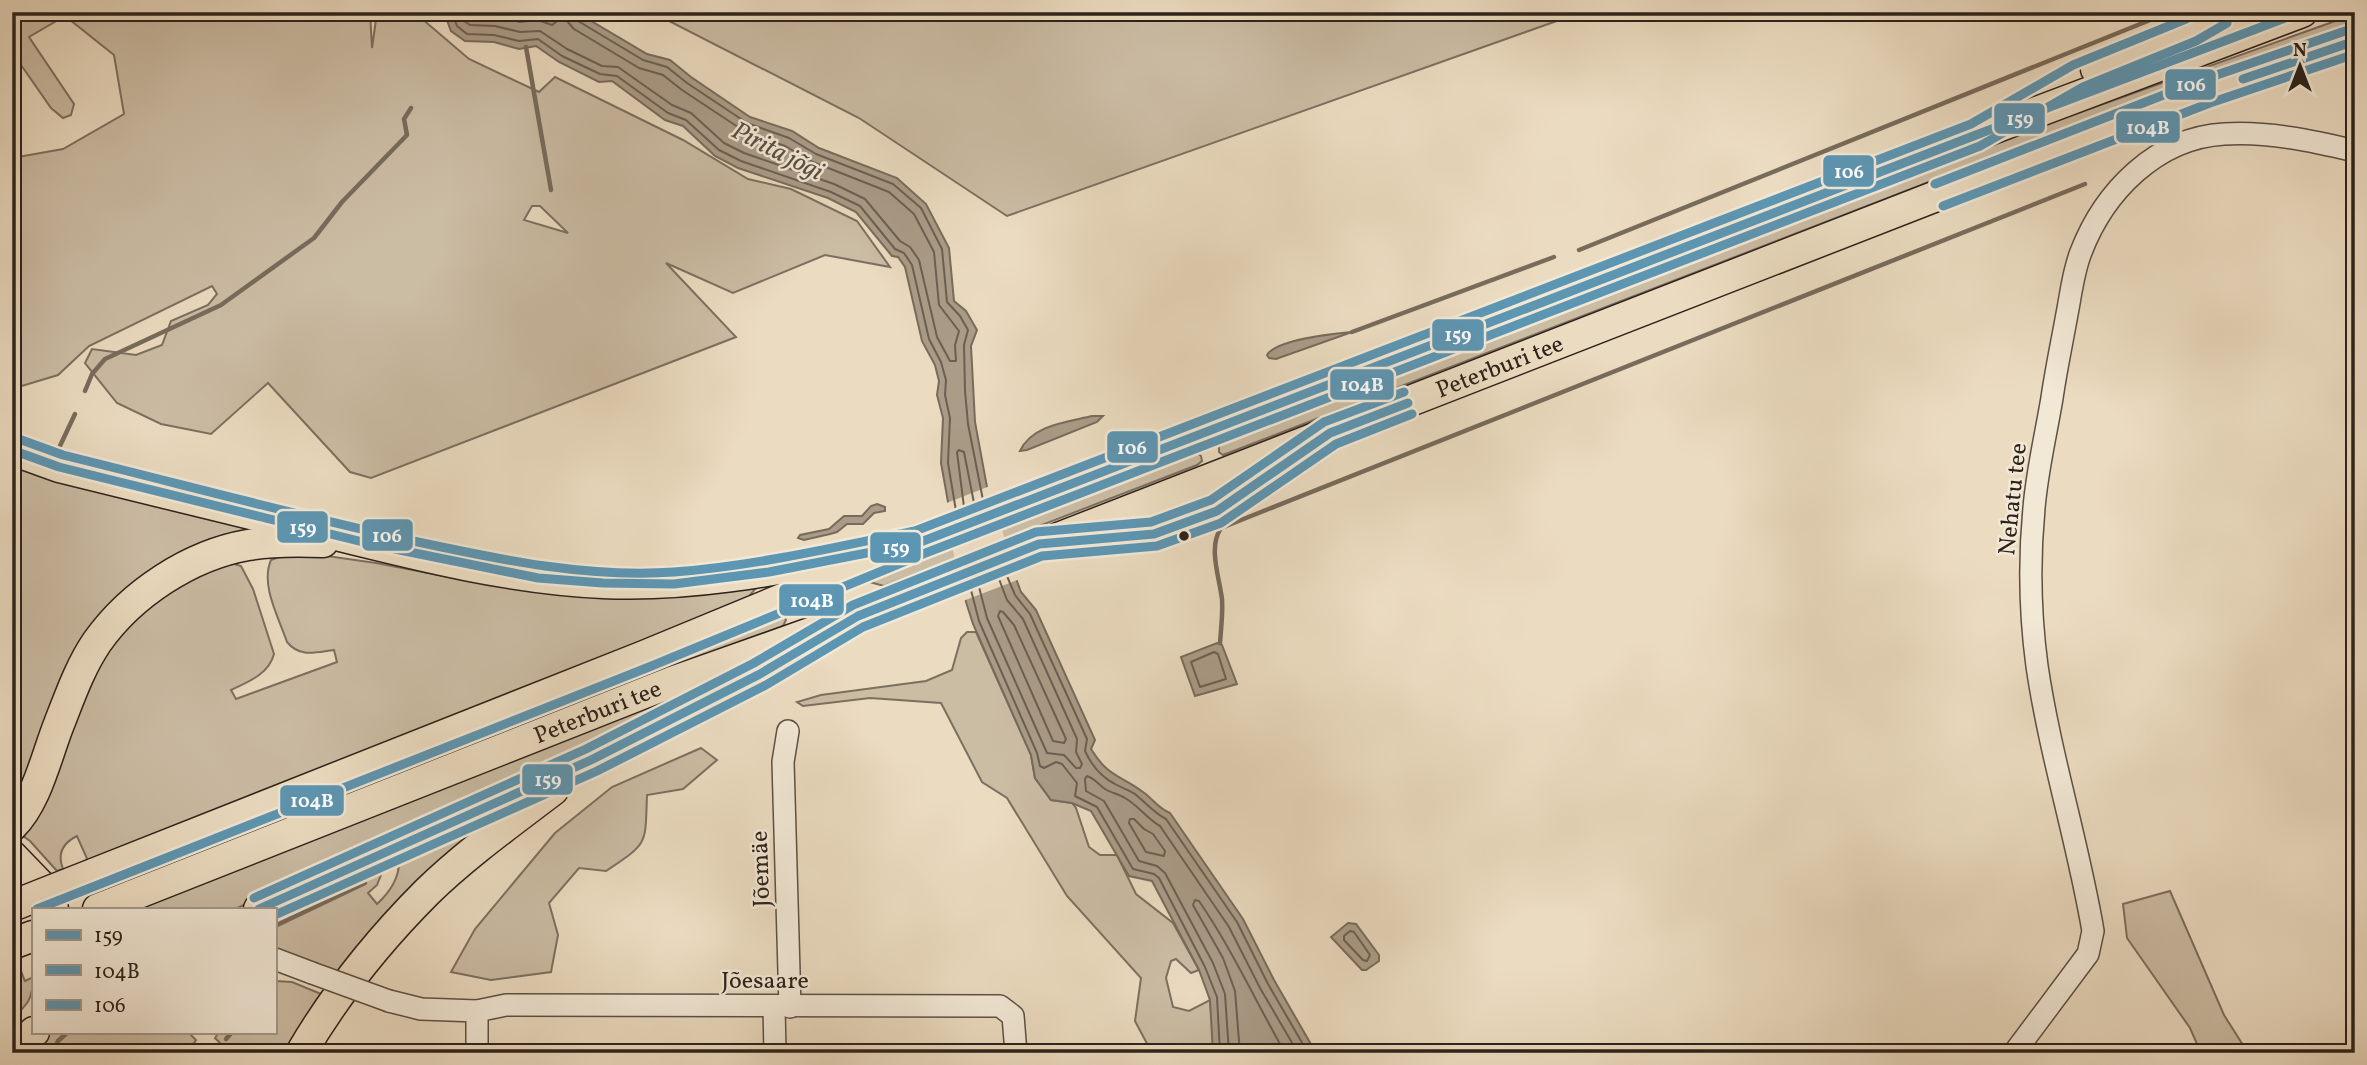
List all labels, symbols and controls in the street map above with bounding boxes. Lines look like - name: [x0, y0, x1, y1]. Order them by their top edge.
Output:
- north arrow: [2266, 32, 2336, 102]
- text: N: [2293, 38, 2307, 64]
- line badge: 106: [2164, 68, 2217, 101]
- text: 106: [2176, 73, 2206, 99]
- line badge: 159: [1993, 102, 2046, 135]
- text: 159: [2006, 107, 2034, 133]
- line badge: 104B: [2115, 110, 2181, 144]
- water label: Pirita jõgi: [725, 113, 830, 190]
- text: 104B: [2126, 116, 2170, 142]
- line badge: 106: [1822, 154, 1875, 188]
- text: 106: [1834, 160, 1864, 186]
- line badge: 159: [1431, 318, 1485, 352]
- text: 159: [1444, 323, 1472, 349]
- street label: Peterburi tee: [1431, 328, 1569, 408]
- line badge: 104B: [1329, 368, 1395, 401]
- text: 104B: [1340, 373, 1384, 399]
- line badge: 106: [1106, 430, 1159, 464]
- text: 106: [1117, 436, 1147, 462]
- street label: Nehatu tee: [1991, 441, 2037, 557]
- line badge: 159: [276, 510, 329, 544]
- text: 159: [289, 516, 317, 542]
- line badge: 106: [361, 518, 414, 552]
- text: 106: [372, 524, 402, 550]
- unlabelled marker: [1177, 529, 1191, 543]
- line badge: 159: [869, 531, 922, 564]
- text: 159: [882, 536, 910, 562]
- line badge: 104B: [778, 583, 845, 617]
- text: 104B: [790, 589, 834, 615]
- street label: Peterburi tee: [529, 673, 667, 754]
- line badge: 159: [521, 763, 574, 796]
- text: 159: [534, 768, 562, 794]
- line badge: 104B: [279, 784, 345, 817]
- text: 104B: [290, 789, 334, 815]
- street label: Jõemäe: [744, 830, 780, 908]
- legend: [32, 908, 276, 1034]
- text: 159: [94, 922, 123, 951]
- text: 104B: [94, 958, 140, 987]
- street label: Jõesaare: [721, 965, 809, 999]
- text: 106: [94, 992, 126, 1021]

